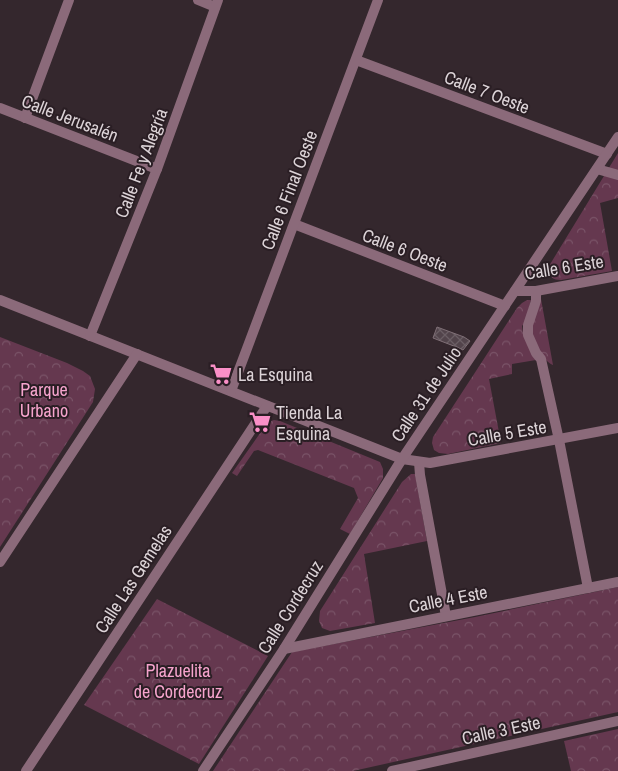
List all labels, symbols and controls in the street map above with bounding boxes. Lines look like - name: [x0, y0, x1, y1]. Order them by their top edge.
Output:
- street label: Calle 7 Oeste: [441, 64, 533, 120]
- street label: Calle Jerusalén: [18, 88, 122, 148]
- street label: Calle Fe y Alegría: [109, 104, 173, 222]
- street label: Calle 6 Final Oeste: [255, 127, 323, 253]
- street label: Calle 6 Oeste: [359, 222, 451, 278]
- street label: Calle 6 Este: [523, 248, 605, 286]
- street label: Calle 31 de Julio: [385, 341, 467, 447]
- supermarket icon: La Esquina: [208, 361, 234, 387]
- place label: La Esquina: [238, 362, 313, 387]
- park label: Parque Urbano: [20, 377, 68, 423]
- place label: Tienda La Esquina: [276, 400, 342, 446]
- supermarket icon: Tienda La Esquina: [247, 409, 273, 435]
- street label: Calle 5 Este: [466, 414, 548, 452]
- street label: Calle Las Gemelas: [89, 520, 177, 638]
- street label: Calle Cordecruz: [251, 556, 329, 658]
- street label: Calle 4 Este: [407, 579, 489, 619]
- park label: Plazuelita de Cordecruz: [134, 658, 222, 704]
- street label: Calle 3 Este: [459, 710, 543, 750]

